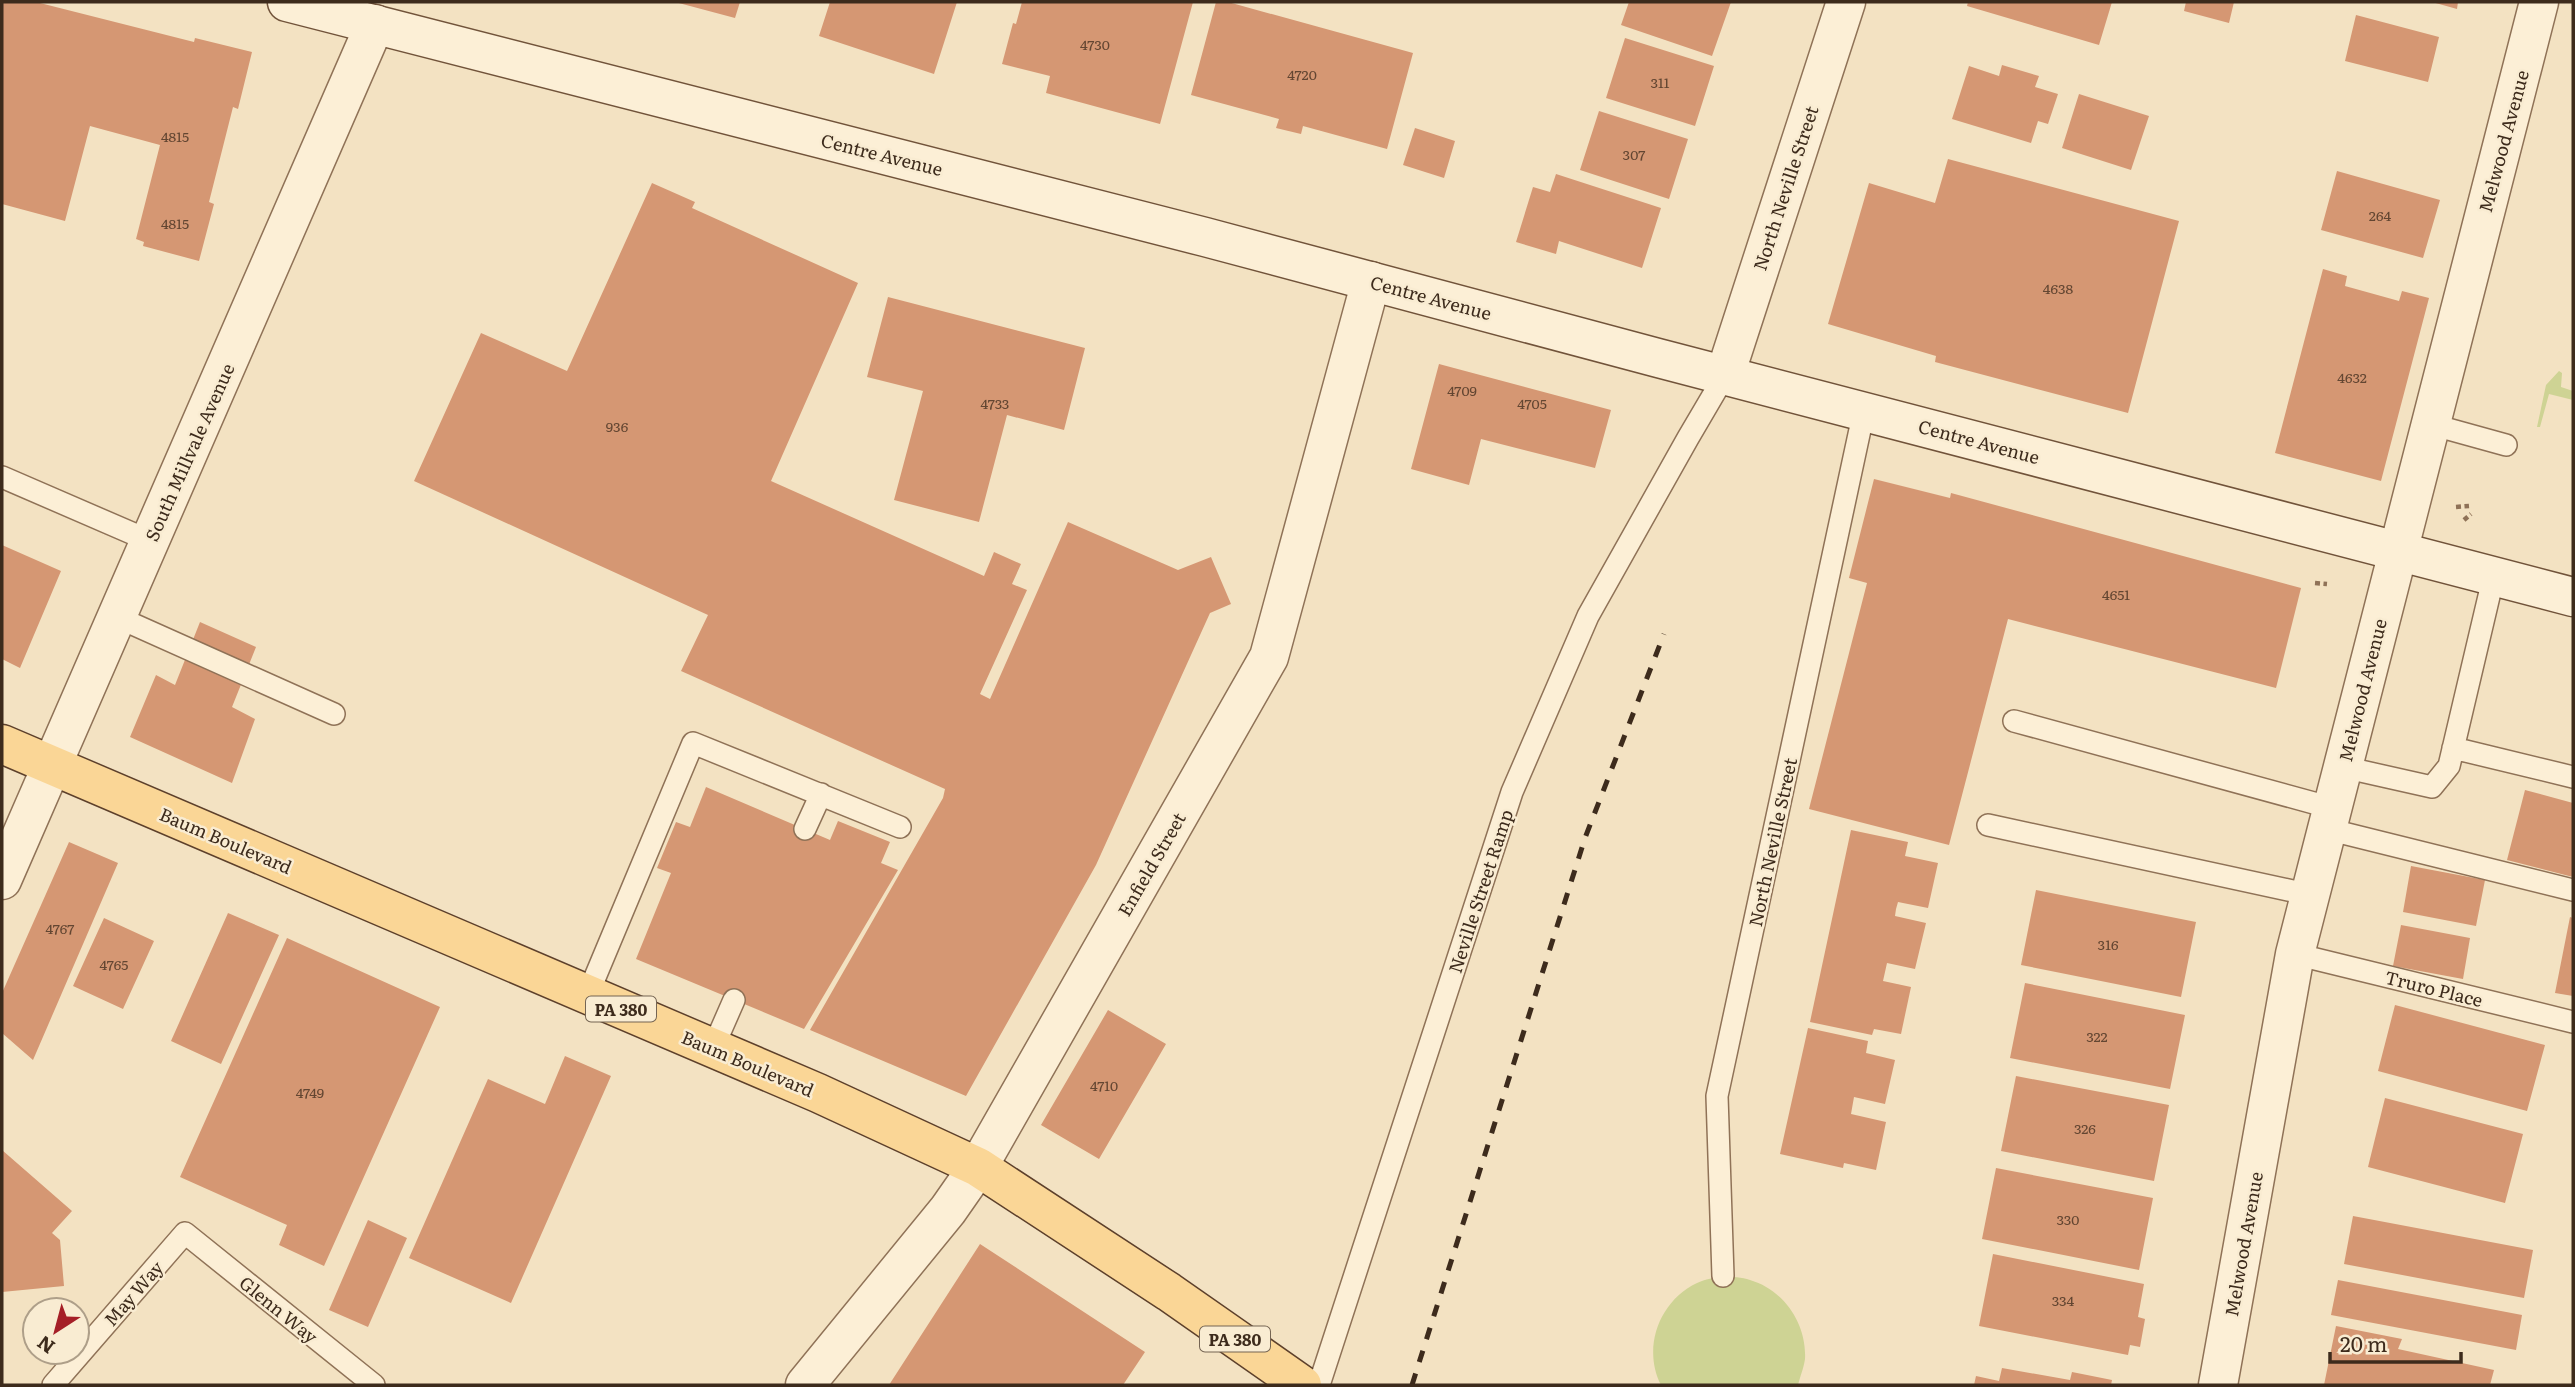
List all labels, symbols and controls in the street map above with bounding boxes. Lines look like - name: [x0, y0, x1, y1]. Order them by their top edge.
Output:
- house number: 4730: [1080, 34, 1110, 54]
- house number: 4720: [1287, 64, 1317, 84]
- street label: Melwood Avenue: [2471, 67, 2535, 215]
- house number: 311: [1651, 72, 1670, 92]
- street label: North Neville Street: [1746, 101, 1825, 274]
- house number: 4815: [161, 126, 189, 146]
- street label: Centre Avenue: [818, 126, 946, 182]
- house number: 307: [1623, 144, 1645, 164]
- house number: 264: [2369, 205, 2391, 225]
- house number: 4815: [161, 213, 189, 233]
- street label: Centre Avenue: [1367, 268, 1495, 326]
- house number: 4638: [2043, 278, 2074, 298]
- street label: South Millvale Avenue: [138, 359, 240, 545]
- house number: 4632: [2337, 367, 2367, 387]
- house number: 4709: [1447, 380, 1477, 400]
- house number: 4733: [981, 393, 1009, 413]
- house number: 4705: [1517, 393, 1547, 413]
- street label: Centre Avenue: [1915, 412, 2043, 470]
- house number: 936: [606, 416, 629, 436]
- house number: 4651: [2102, 584, 2130, 604]
- street label: Melwood Avenue: [2331, 616, 2393, 764]
- street label: North Neville Street: [1741, 754, 1803, 929]
- street label: Baum Boulevard: [156, 800, 296, 880]
- street label: Enfield Street: [1110, 806, 1192, 921]
- street label: Neville Street Ramp: [1441, 806, 1519, 976]
- house number: 4767: [46, 918, 74, 938]
- house number: 316: [2098, 934, 2119, 954]
- house number: 4765: [100, 954, 128, 974]
- street label: Truro Place: [2382, 963, 2486, 1013]
- road number: PA 380: [586, 996, 656, 1021]
- street label: Baum Boulevard: [678, 1023, 818, 1103]
- house number: 322: [2086, 1026, 2108, 1046]
- house number: 4710: [1090, 1075, 1118, 1095]
- house number: 4749: [296, 1082, 324, 1102]
- house number: 326: [2074, 1118, 2096, 1138]
- street label: Melwood Avenue: [2217, 1169, 2269, 1319]
- house number: 330: [2057, 1209, 2079, 1229]
- street label: May Way: [97, 1254, 169, 1332]
- street label: Glenn Way: [234, 1269, 325, 1350]
- house number: 334: [2052, 1290, 2074, 1310]
- north arrow: [21, 1296, 91, 1366]
- scale bar: [2330, 1320, 2461, 1364]
- road number: PA 380: [1200, 1326, 1270, 1352]
- text: 20 m: [2340, 1327, 2387, 1358]
- text: N: [31, 1330, 60, 1362]

